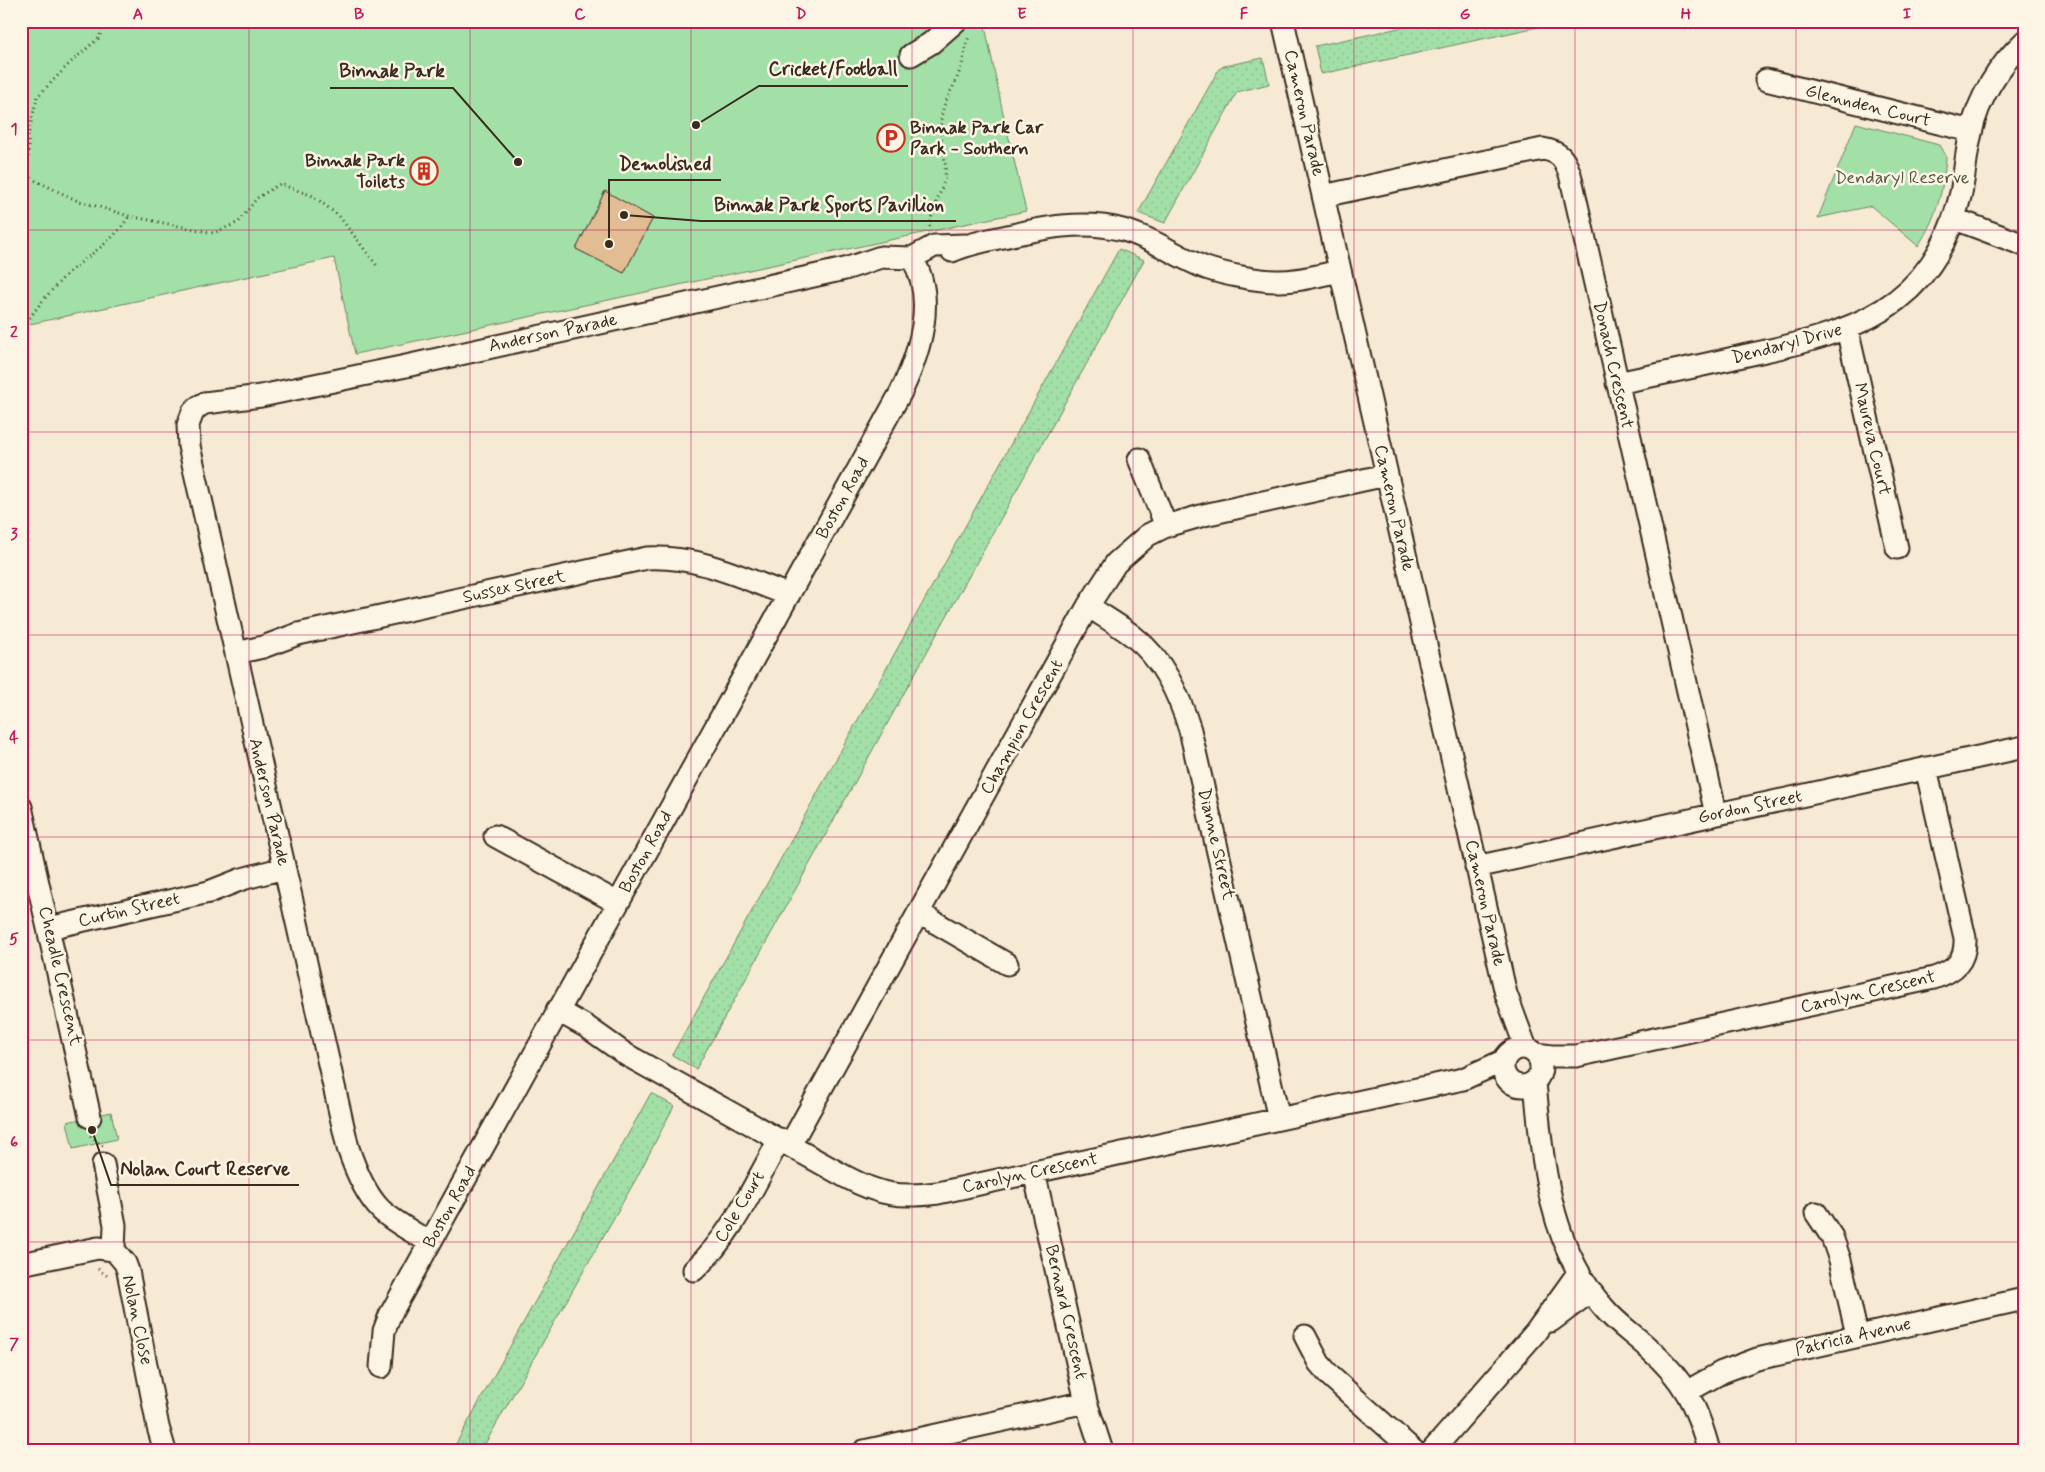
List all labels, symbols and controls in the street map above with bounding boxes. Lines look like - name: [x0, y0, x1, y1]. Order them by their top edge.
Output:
- text: A: [133, 4, 143, 25]
- text: B: [354, 4, 364, 25]
- text: C: [574, 4, 586, 25]
- text: D: [795, 4, 807, 25]
- text: E: [1017, 4, 1027, 25]
- text: F: [1240, 4, 1249, 25]
- text: G: [1460, 4, 1471, 25]
- text: H: [1681, 4, 1692, 25]
- text: I: [1903, 4, 1912, 25]
- street label: Cameron Parade: [1278, 47, 1330, 179]
- callout: Cricket/Football: [759, 52, 908, 86]
- callout: Binnak Park: [330, 54, 453, 88]
- text: Cricket/Football: [769, 57, 898, 82]
- text: Binnak Park: [339, 59, 445, 84]
- street label: Glennden Court: [1803, 79, 1933, 133]
- place label: Binnak Park Car Park - Southern: [910, 116, 1044, 161]
- text: 1: [10, 119, 18, 140]
- parking icon: Binnak Park Car Park - Southern: [876, 123, 906, 153]
- callout: Demolished: [609, 146, 721, 180]
- place label: Binnak Park Toilets: [305, 149, 405, 194]
- text: Demolished: [619, 152, 711, 177]
- building icon: Binnak Park Toilets: [409, 156, 439, 186]
- park label: Dendaryl Reserve: [1835, 166, 1969, 190]
- callout: Binnak Park Sports Pavillion: [701, 187, 956, 221]
- text: Binnak Park Sports Pavillion: [714, 193, 944, 218]
- street label: Donach Crescent: [1587, 299, 1639, 431]
- street label: Anderson Parade: [487, 308, 619, 358]
- street label: Dendaryl Drive: [1729, 318, 1845, 370]
- text: 2: [10, 322, 18, 343]
- street label: Maureva Court: [1847, 380, 1897, 498]
- street label: Cameron Parade: [1368, 442, 1420, 574]
- street label: Boston Road: [811, 453, 875, 543]
- text: 3: [10, 524, 18, 545]
- street label: Sussex Street: [460, 564, 568, 610]
- street label: Champion Crescent: [975, 655, 1069, 799]
- text: 4: [9, 727, 19, 748]
- street label: Anderson Parade: [243, 736, 295, 868]
- street label: Gordon Street: [1696, 784, 1805, 830]
- street label: Dianne Street: [1192, 786, 1241, 903]
- street label: Boston Road: [614, 807, 678, 897]
- street label: Cameron Parade: [1459, 837, 1511, 969]
- street label: Curtin Street: [76, 887, 182, 933]
- street label: Cheadle Crescent: [32, 904, 88, 1048]
- text: 5: [9, 929, 19, 950]
- street label: Carolyn Crescent: [1798, 965, 1938, 1019]
- text: 6: [10, 1132, 18, 1153]
- street label: Carolyn Crescent: [960, 1147, 1100, 1199]
- callout: Nolan Court Reserve: [111, 1151, 299, 1185]
- text: Nolan Court Reserve: [120, 1157, 290, 1182]
- street label: Boston Road: [418, 1162, 482, 1252]
- street label: Cole Court: [709, 1166, 771, 1247]
- street label: Bernard Crescent: [1039, 1242, 1093, 1382]
- street label: Nolan Close: [116, 1273, 158, 1367]
- street label: Patricia Avenue: [1793, 1312, 1913, 1362]
- text: 7: [9, 1334, 19, 1355]

